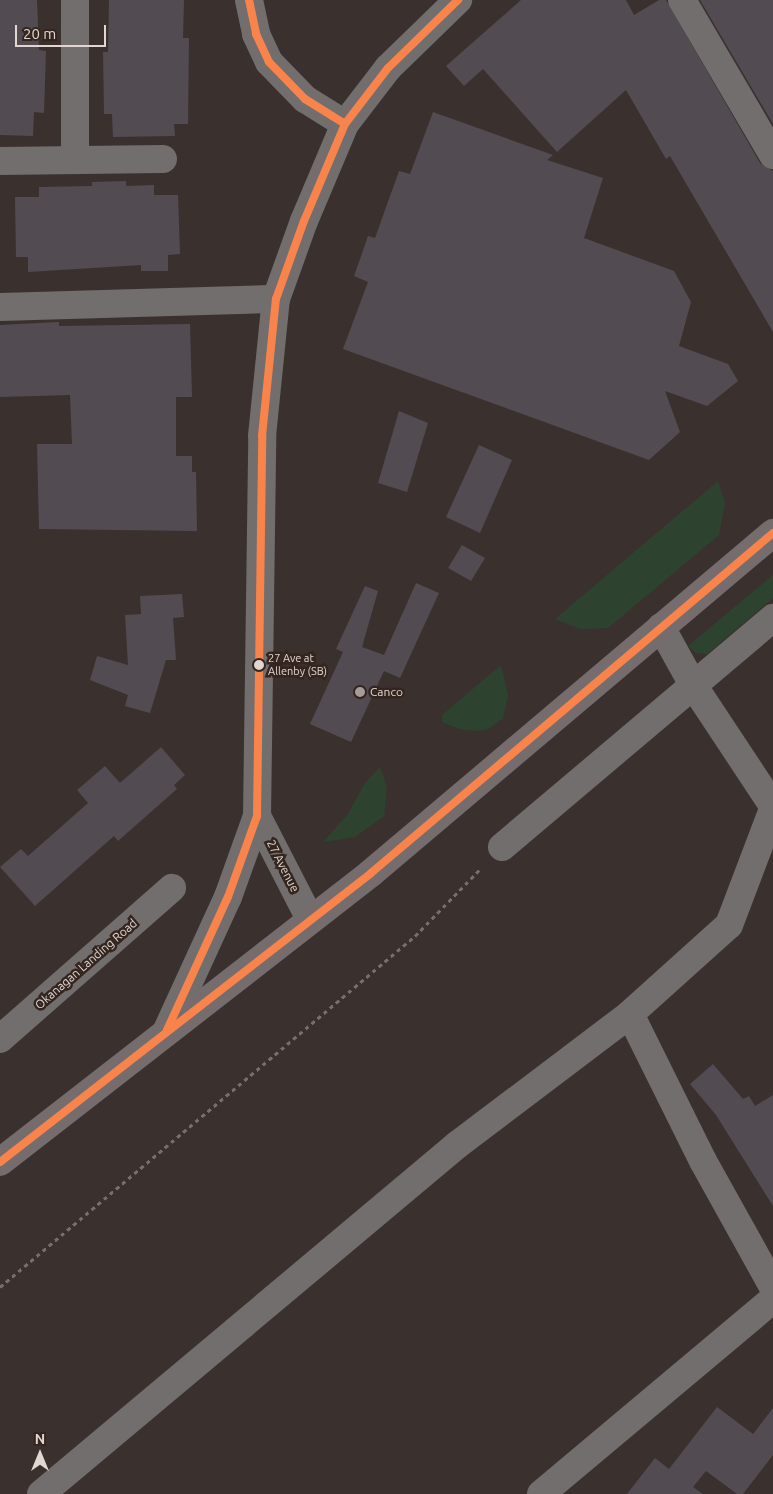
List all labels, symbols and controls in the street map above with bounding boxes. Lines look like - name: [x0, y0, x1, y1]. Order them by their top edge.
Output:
- scale bar: [18, 15, 109, 47]
- text: 20 m: [23, 25, 56, 42]
- place label: 27 Ave at Allenby (SB): [268, 652, 327, 678]
- marker: 27 Ave at Allenby (SB): [254, 660, 264, 670]
- place label: Canco: [370, 685, 403, 699]
- marker: Canco: [354, 686, 366, 698]
- street label: 27 Avenue: [264, 837, 302, 895]
- street label: Okanagan Landing Road: [32, 916, 140, 1012]
- north arrow: [15, 1429, 65, 1479]
- text: N: [35, 1431, 45, 1447]

